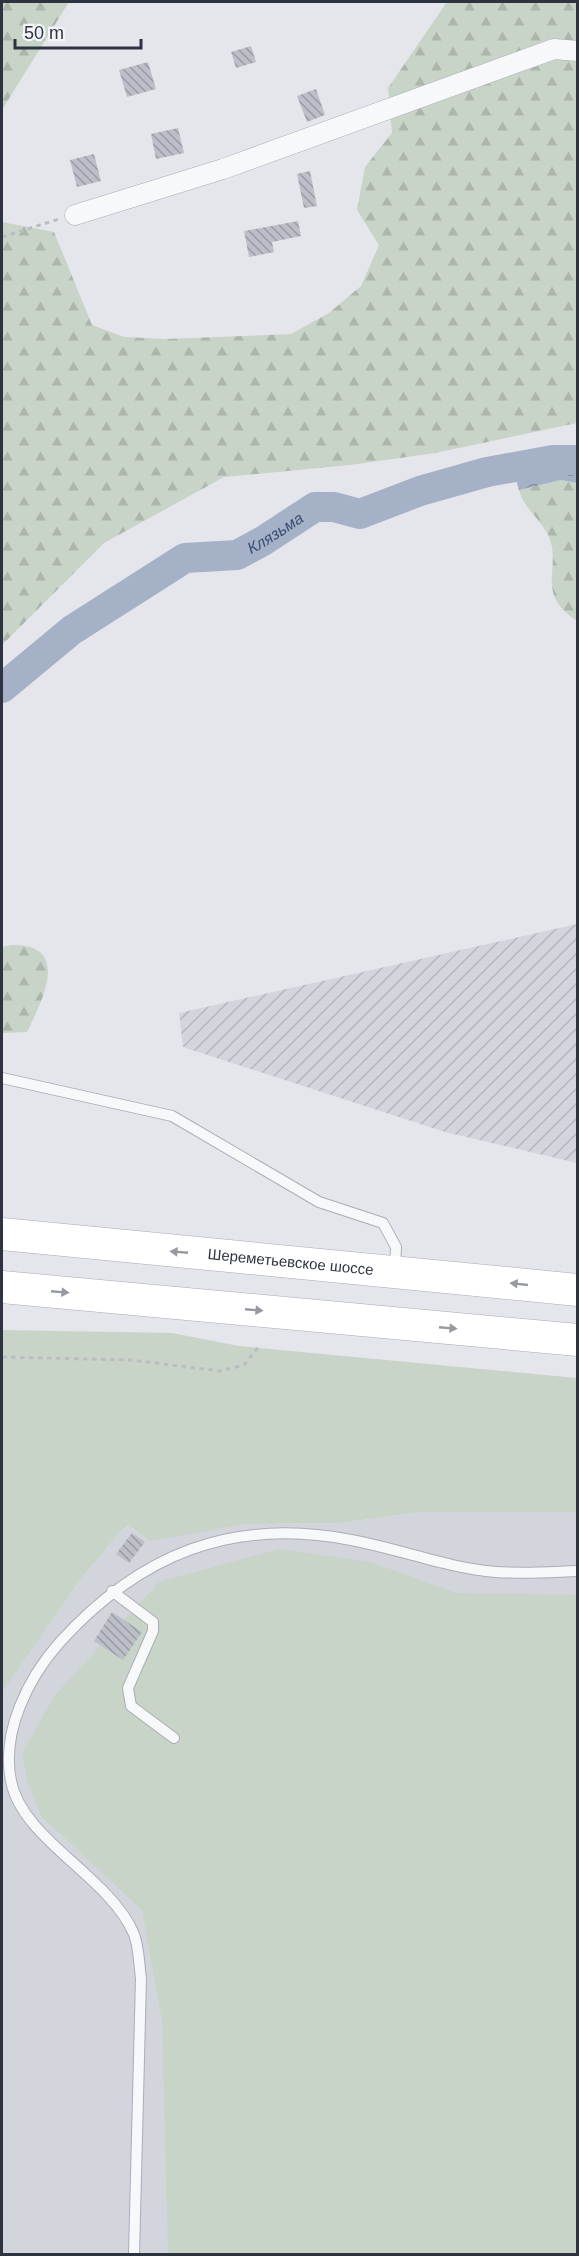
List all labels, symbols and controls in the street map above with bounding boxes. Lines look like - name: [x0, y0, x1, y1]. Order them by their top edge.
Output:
- scale bar: [15, 12, 141, 50]
- text: 50 m: [24, 23, 64, 43]
- water label: Клязьма: [244, 509, 306, 557]
- street label: Шереметьевское шоссе: [207, 1245, 374, 1278]
- one-way arrow: [169, 1247, 188, 1257]
- one-way arrow: [510, 1279, 529, 1289]
- one-way arrow: [50, 1287, 69, 1297]
- one-way arrow: [244, 1305, 263, 1315]
- one-way arrow: [439, 1323, 458, 1333]

